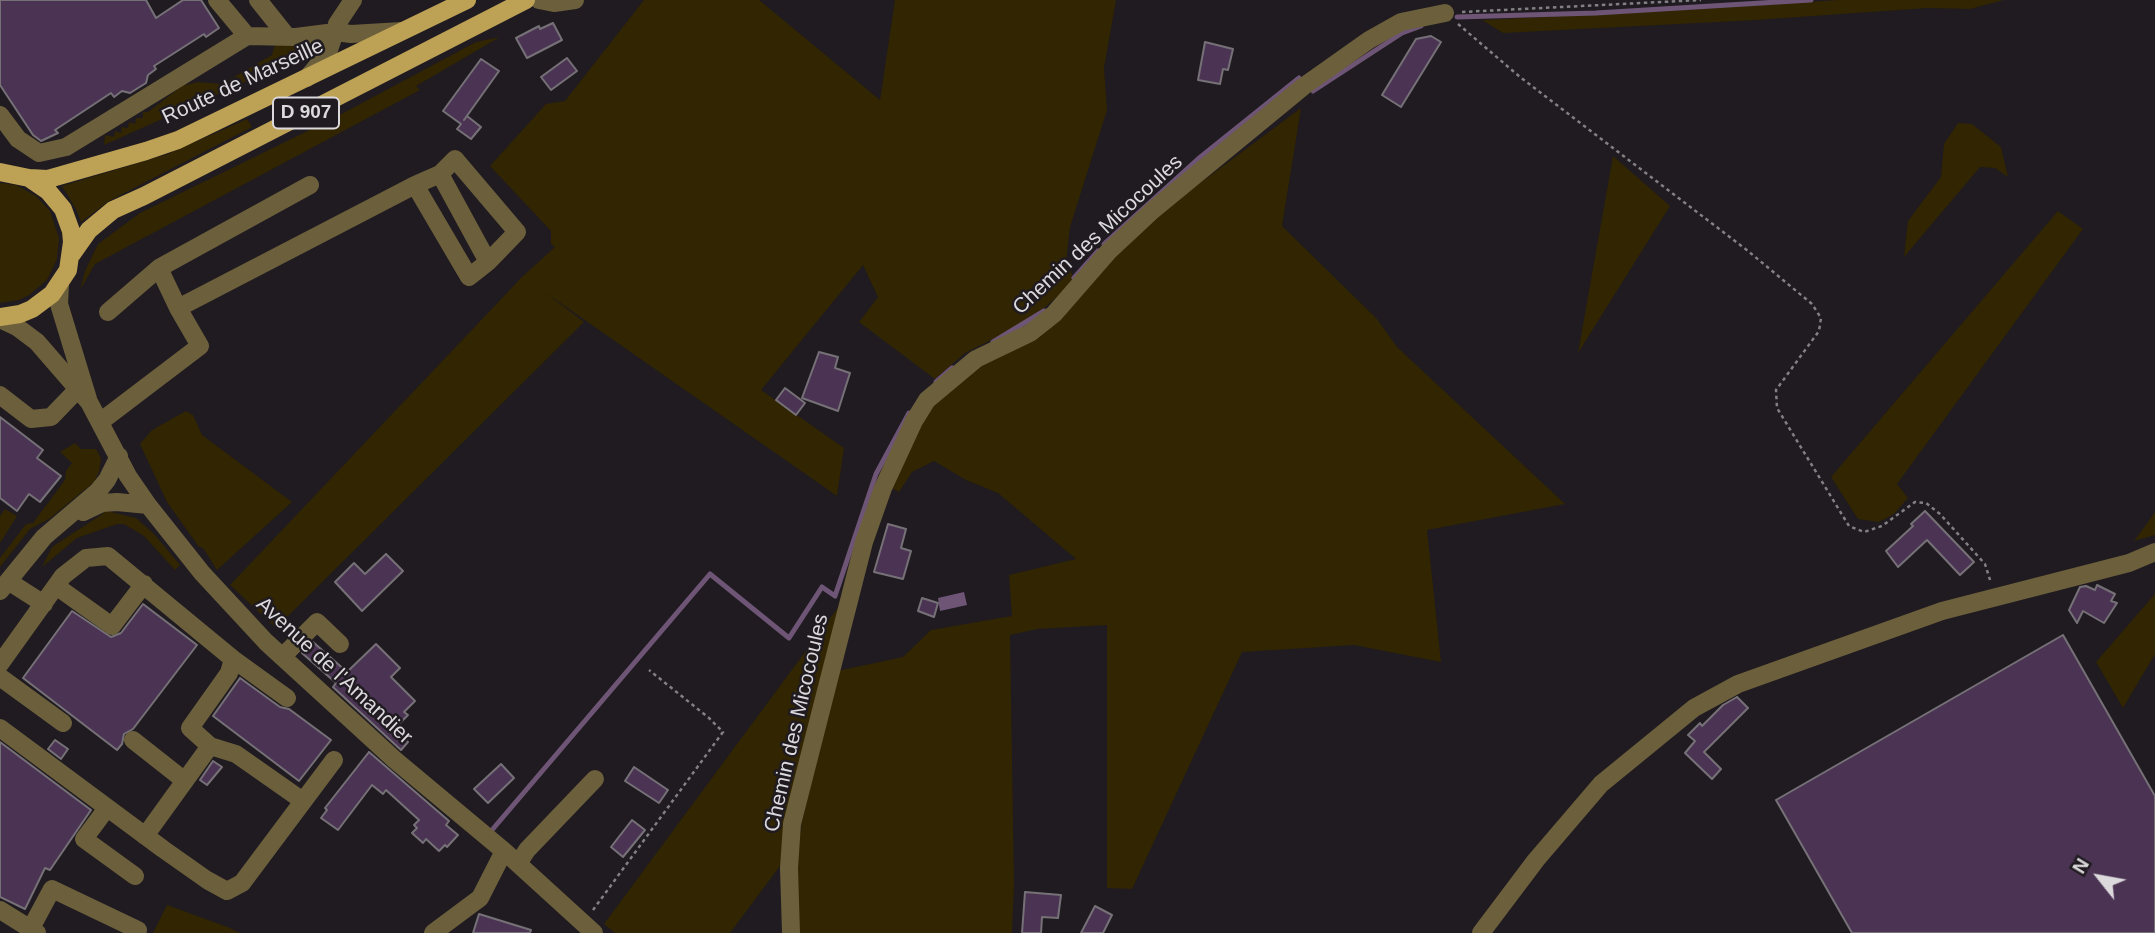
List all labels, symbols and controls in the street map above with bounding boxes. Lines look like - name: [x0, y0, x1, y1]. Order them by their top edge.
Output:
- street label: Route de Marseille: [158, 34, 328, 130]
- road number: D 907: [273, 97, 339, 128]
- street label: Chemin des Micocoules: [1008, 150, 1188, 320]
- street label: Avenue de l'Amandier: [251, 592, 417, 750]
- street label: Chemin des Micocoules: [760, 612, 834, 834]
- north arrow: [2064, 842, 2134, 912]
- text: N: [2068, 855, 2093, 877]

